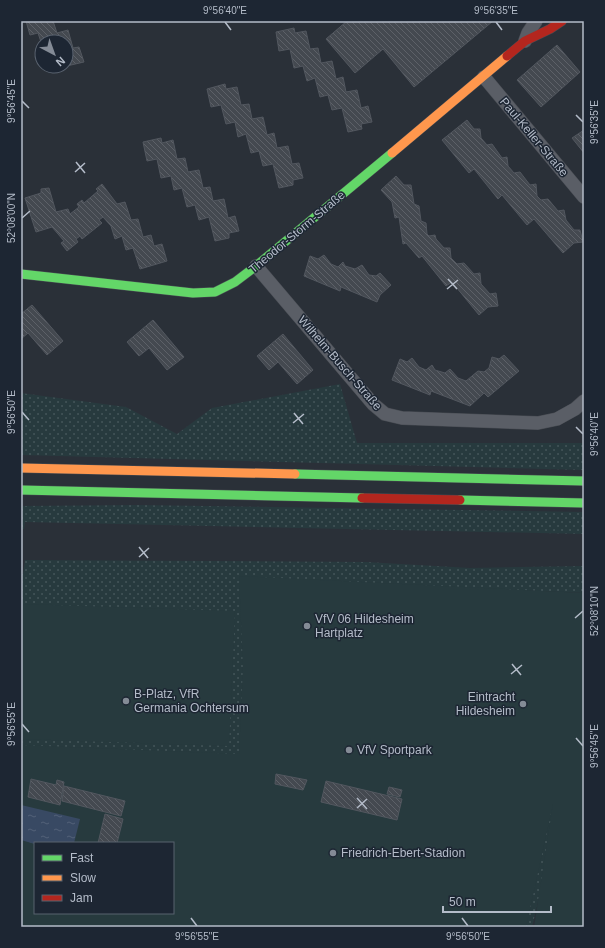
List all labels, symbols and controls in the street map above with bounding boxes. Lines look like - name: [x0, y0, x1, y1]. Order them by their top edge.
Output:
- text: 9°56'40"E: [203, 5, 247, 16]
- text: 9°56'35"E: [474, 5, 518, 16]
- north arrow: [34, 34, 74, 74]
- text: N: [54, 54, 67, 69]
- text: 9°56'45"E: [6, 79, 17, 123]
- street label: Paul-Keller-Straße: [497, 95, 571, 180]
- text: 9°56'35"E: [589, 100, 600, 144]
- street label: Theodor-Storm-Straße: [246, 188, 348, 276]
- text: 52°08'00"N: [6, 193, 17, 243]
- street label: Wilhelm-Busch-Straße: [295, 313, 385, 413]
- text: 9°56'50"E: [6, 390, 17, 434]
- text: 9°56'40"E: [589, 412, 600, 456]
- text: 52°08'10"N: [589, 586, 600, 636]
- place label: VfV 06 Hildesheim Hartplatz: [315, 612, 414, 640]
- marker: VfV 06 Hildesheim Hartplatz: [302, 621, 312, 631]
- place label: B-Platz, VfR Germania Ochtersum: [134, 687, 249, 715]
- place label: Eintracht Hildesheim: [456, 690, 516, 718]
- marker: B-Platz, VfR Germania Ochtersum: [121, 696, 131, 706]
- marker: Eintracht Hildesheim: [518, 699, 528, 709]
- text: 9°56'55"E: [6, 702, 17, 746]
- text: 9°56'45"E: [589, 724, 600, 768]
- place label: VfV Sportpark: [357, 743, 433, 757]
- marker: VfV Sportpark: [344, 745, 354, 755]
- legend: [34, 842, 174, 914]
- place label: Friedrich-Ebert-Stadion: [341, 846, 465, 860]
- marker: Friedrich-Ebert-Stadion: [328, 848, 338, 858]
- text: Fast: [70, 851, 94, 865]
- text: Slow: [70, 871, 96, 885]
- scale bar: [443, 888, 551, 914]
- text: Jam: [70, 891, 93, 905]
- text: 50 m: [449, 895, 476, 909]
- text: 9°56'55"E: [175, 931, 219, 942]
- text: 9°56'50"E: [446, 931, 490, 942]

